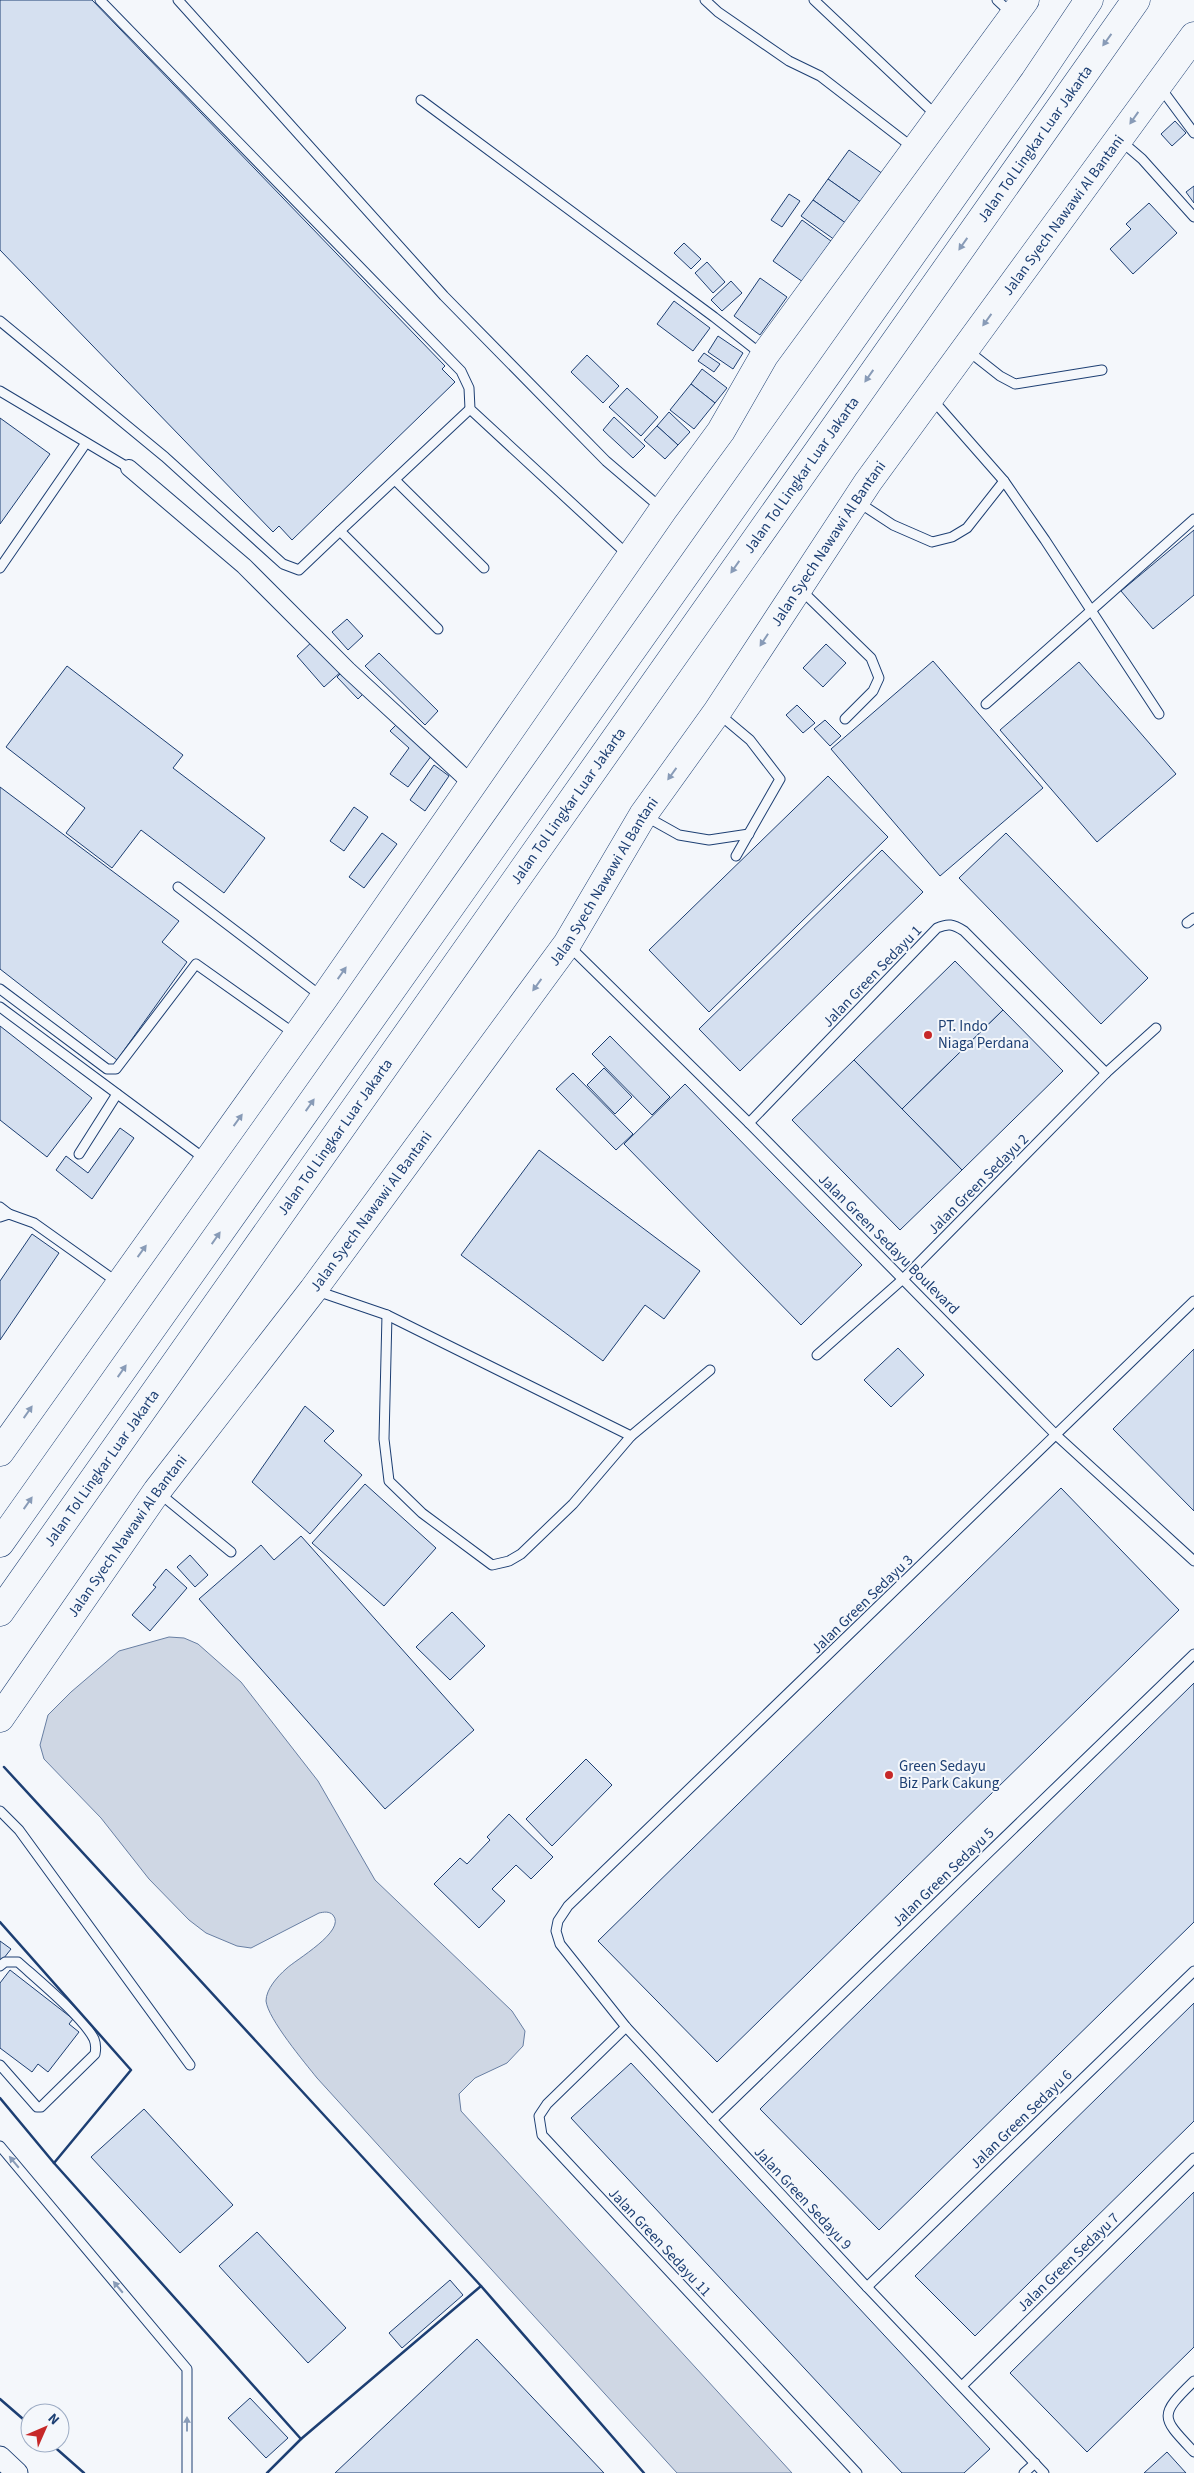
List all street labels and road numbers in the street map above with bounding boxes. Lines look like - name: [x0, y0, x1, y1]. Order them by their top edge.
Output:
- street label: Jalan Tol Lingkar Luar Jakarta: [972, 62, 1098, 227]
- street label: Jalan Syech Nawawi Al Bantani: [998, 131, 1129, 300]
- street label: Jalan Tol Lingkar Luar Jakarta: [739, 393, 864, 558]
- street label: Jalan Syech Nawawi Al Bantani: [766, 457, 891, 631]
- street label: Jalan Tol Lingkar Luar Jakarta: [506, 724, 631, 889]
- street label: Jalan Syech Nawawi Al Bantani: [544, 793, 664, 971]
- street label: Jalan Green Sedayu 1: [818, 921, 927, 1032]
- street label: Jalan Tol Lingkar Luar Jakarta: [272, 1055, 398, 1220]
- street label: Jalan Syech Nawawi Al Bantani: [305, 1127, 437, 1296]
- street label: Jalan Green Sedayu 2: [923, 1129, 1033, 1239]
- street label: Jalan Green Sedayu Boulevard: [814, 1169, 964, 1319]
- street label: Jalan Tol Lingkar Luar Jakarta: [39, 1386, 164, 1551]
- street label: Jalan Syech Nawawi Al Bantani: [63, 1451, 192, 1622]
- street label: Jalan Green Sedayu 3: [807, 1550, 918, 1659]
- street label: Jalan Green Sedayu 5: [888, 1823, 999, 1932]
- street label: Jalan Green Sedayu 6: [966, 2065, 1077, 2174]
- street label: Jalan Green Sedayu 9: [749, 2142, 856, 2255]
- street label: Jalan Green Sedayu 11: [603, 2183, 716, 2301]
- street label: Jalan Green Sedayu 7: [1013, 2208, 1124, 2317]

